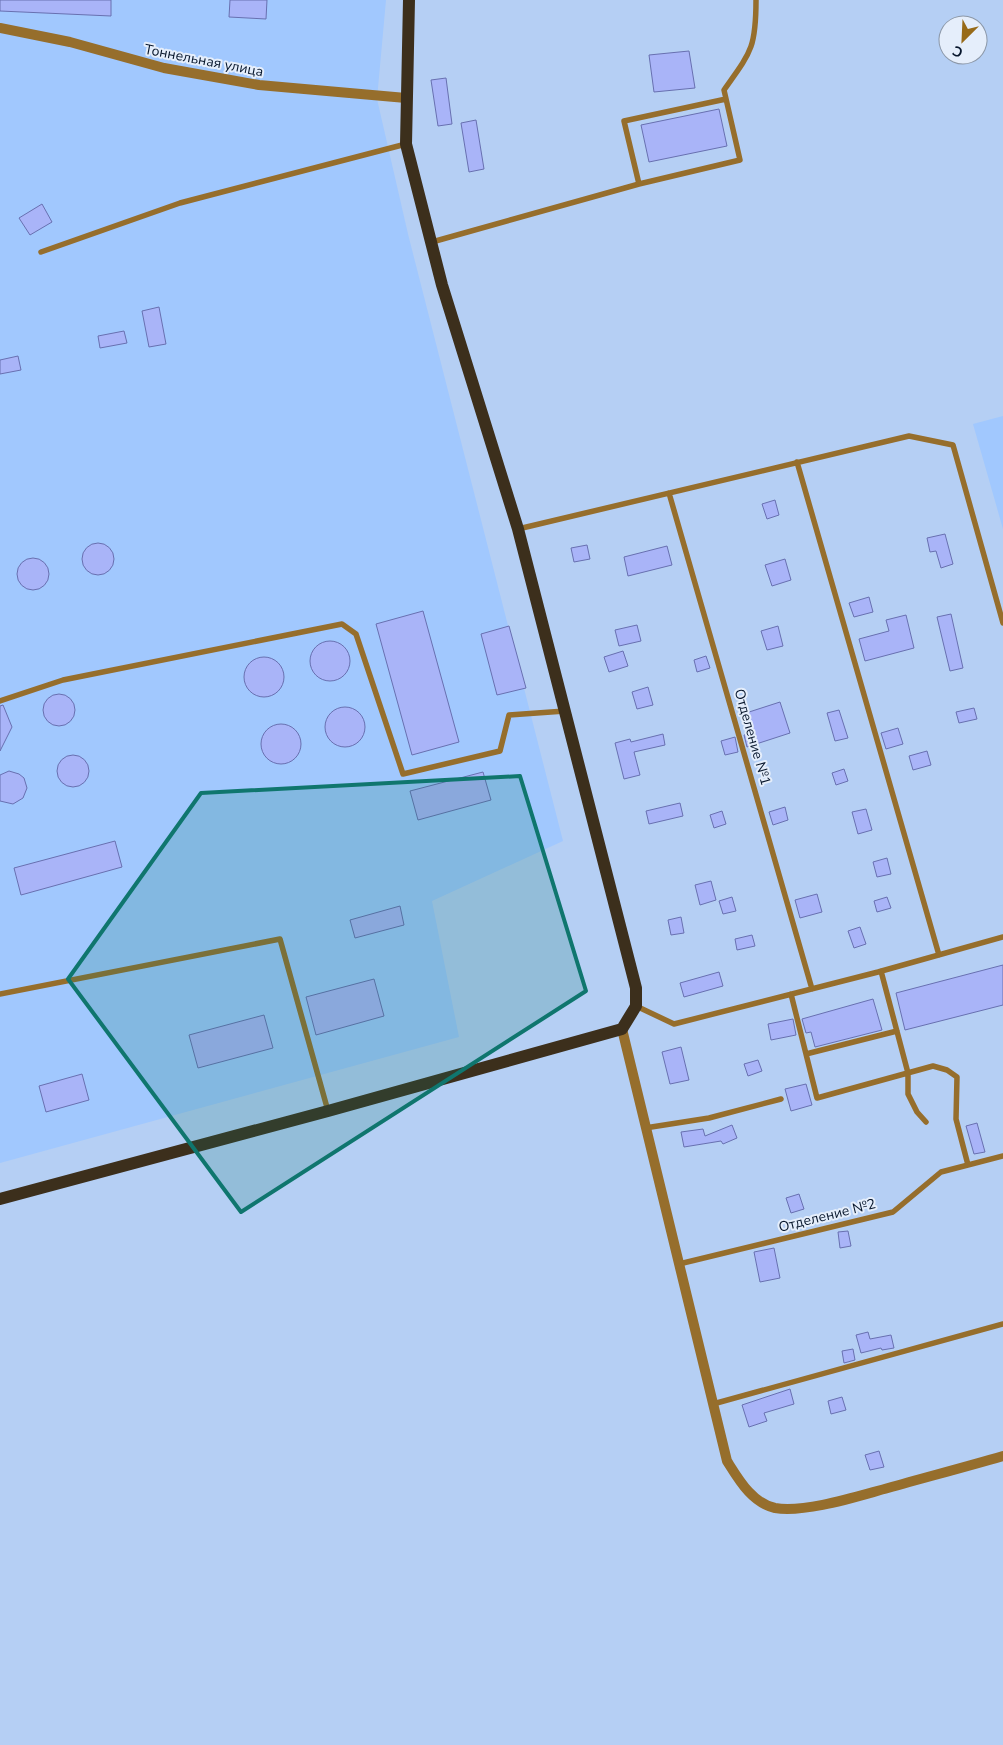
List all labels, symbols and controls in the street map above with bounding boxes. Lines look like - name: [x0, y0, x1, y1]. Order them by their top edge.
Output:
- north arrow: [938, 15, 988, 65]
- street label: Тоннельная улица: [143, 40, 265, 81]
- text: С: [949, 41, 966, 62]
- street label: Отделение №1: [730, 687, 775, 788]
- street label: Отделение №2: [777, 1194, 878, 1237]

